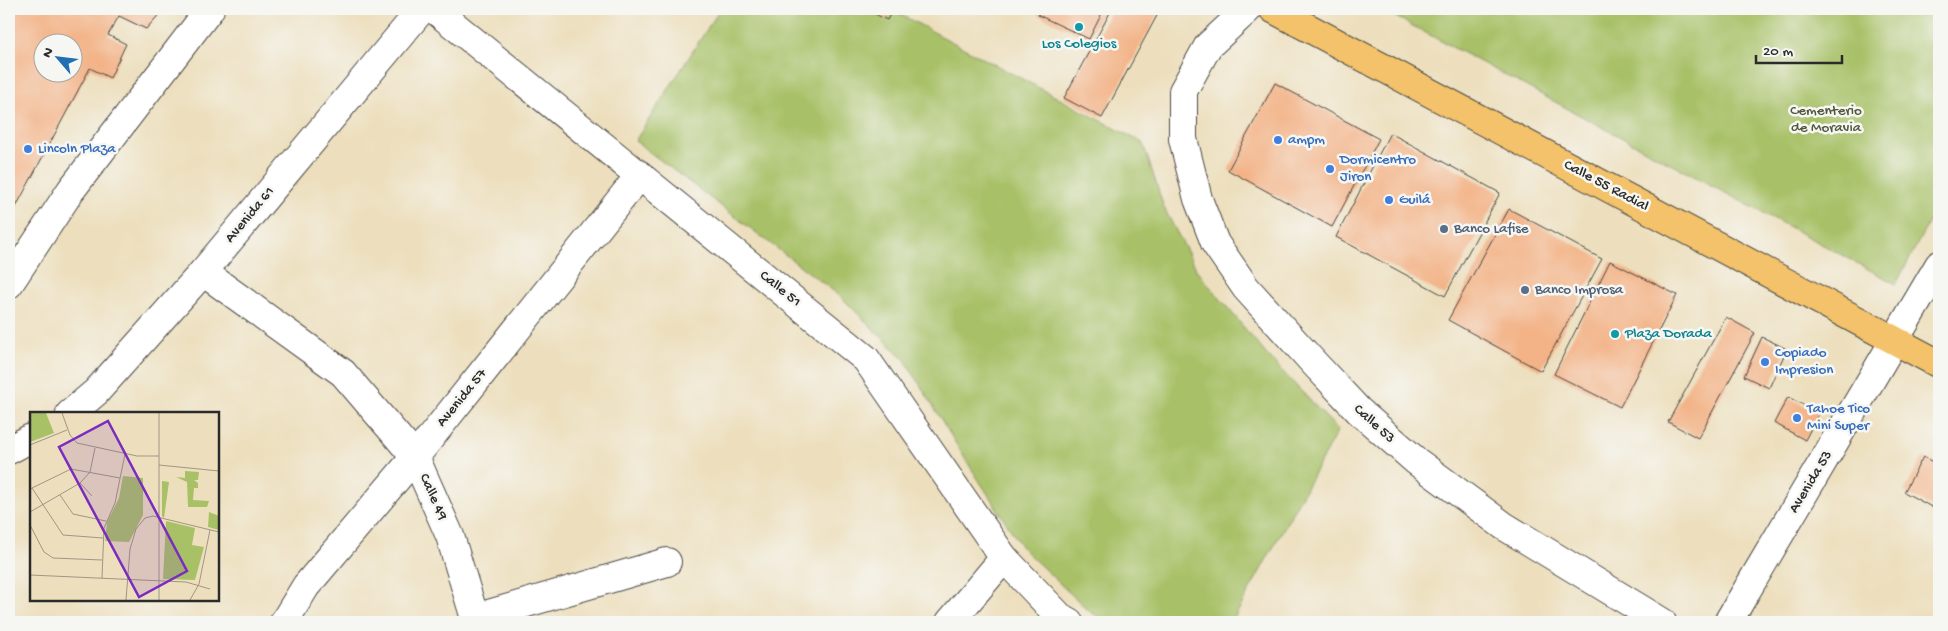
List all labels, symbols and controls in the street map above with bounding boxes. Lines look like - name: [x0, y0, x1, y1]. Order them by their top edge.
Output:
- marker: Los Colegios: [1073, 21, 1085, 33]
- north arrow: [32, 32, 82, 82]
- scale bar: [1756, 32, 1842, 64]
- place label: Los Colegios: [1042, 35, 1117, 53]
- text: 20 m: [1763, 43, 1793, 61]
- text: N: [39, 45, 58, 61]
- park label: Cementerio de Moravia: [1790, 102, 1862, 137]
- place label: ampm: [1288, 131, 1325, 149]
- marker: ampm: [1272, 134, 1284, 146]
- place label: Lincoln Plaza: [38, 140, 116, 158]
- marker: Lincoln Plaza: [22, 143, 34, 155]
- place label: Dormicentro Jiron: [1339, 151, 1416, 186]
- street label: Calle 55 Radial: [1560, 156, 1652, 216]
- marker: Dormicentro Jiron: [1324, 163, 1336, 175]
- street label: Avenida 61: [221, 183, 279, 247]
- place label: Guilá: [1399, 191, 1431, 209]
- marker: Guilá: [1383, 194, 1395, 206]
- place label: Banco Lafise: [1453, 220, 1529, 238]
- marker: Banco Lafise: [1438, 223, 1450, 235]
- street label: Calle 51: [756, 267, 804, 311]
- place label: Banco Improsa: [1534, 281, 1624, 299]
- marker: Banco Improsa: [1519, 284, 1531, 296]
- place label: Plaza Dorada: [1624, 325, 1712, 343]
- marker: Plaza Dorada: [1609, 328, 1621, 340]
- place label: Copiado Impresion: [1775, 344, 1833, 379]
- marker: Copiado Impresion: [1759, 356, 1771, 368]
- street label: Avenida 57: [433, 364, 492, 431]
- place label: Tahoe Tico Mini Super: [1806, 400, 1871, 435]
- street label: Calle 53: [1349, 401, 1399, 448]
- inset map: [30, 412, 219, 601]
- marker: Tahoe Tico Mini Super: [1791, 412, 1803, 424]
- street label: Avenida 53: [1785, 447, 1837, 517]
- street label: Calle 49: [415, 471, 451, 523]

